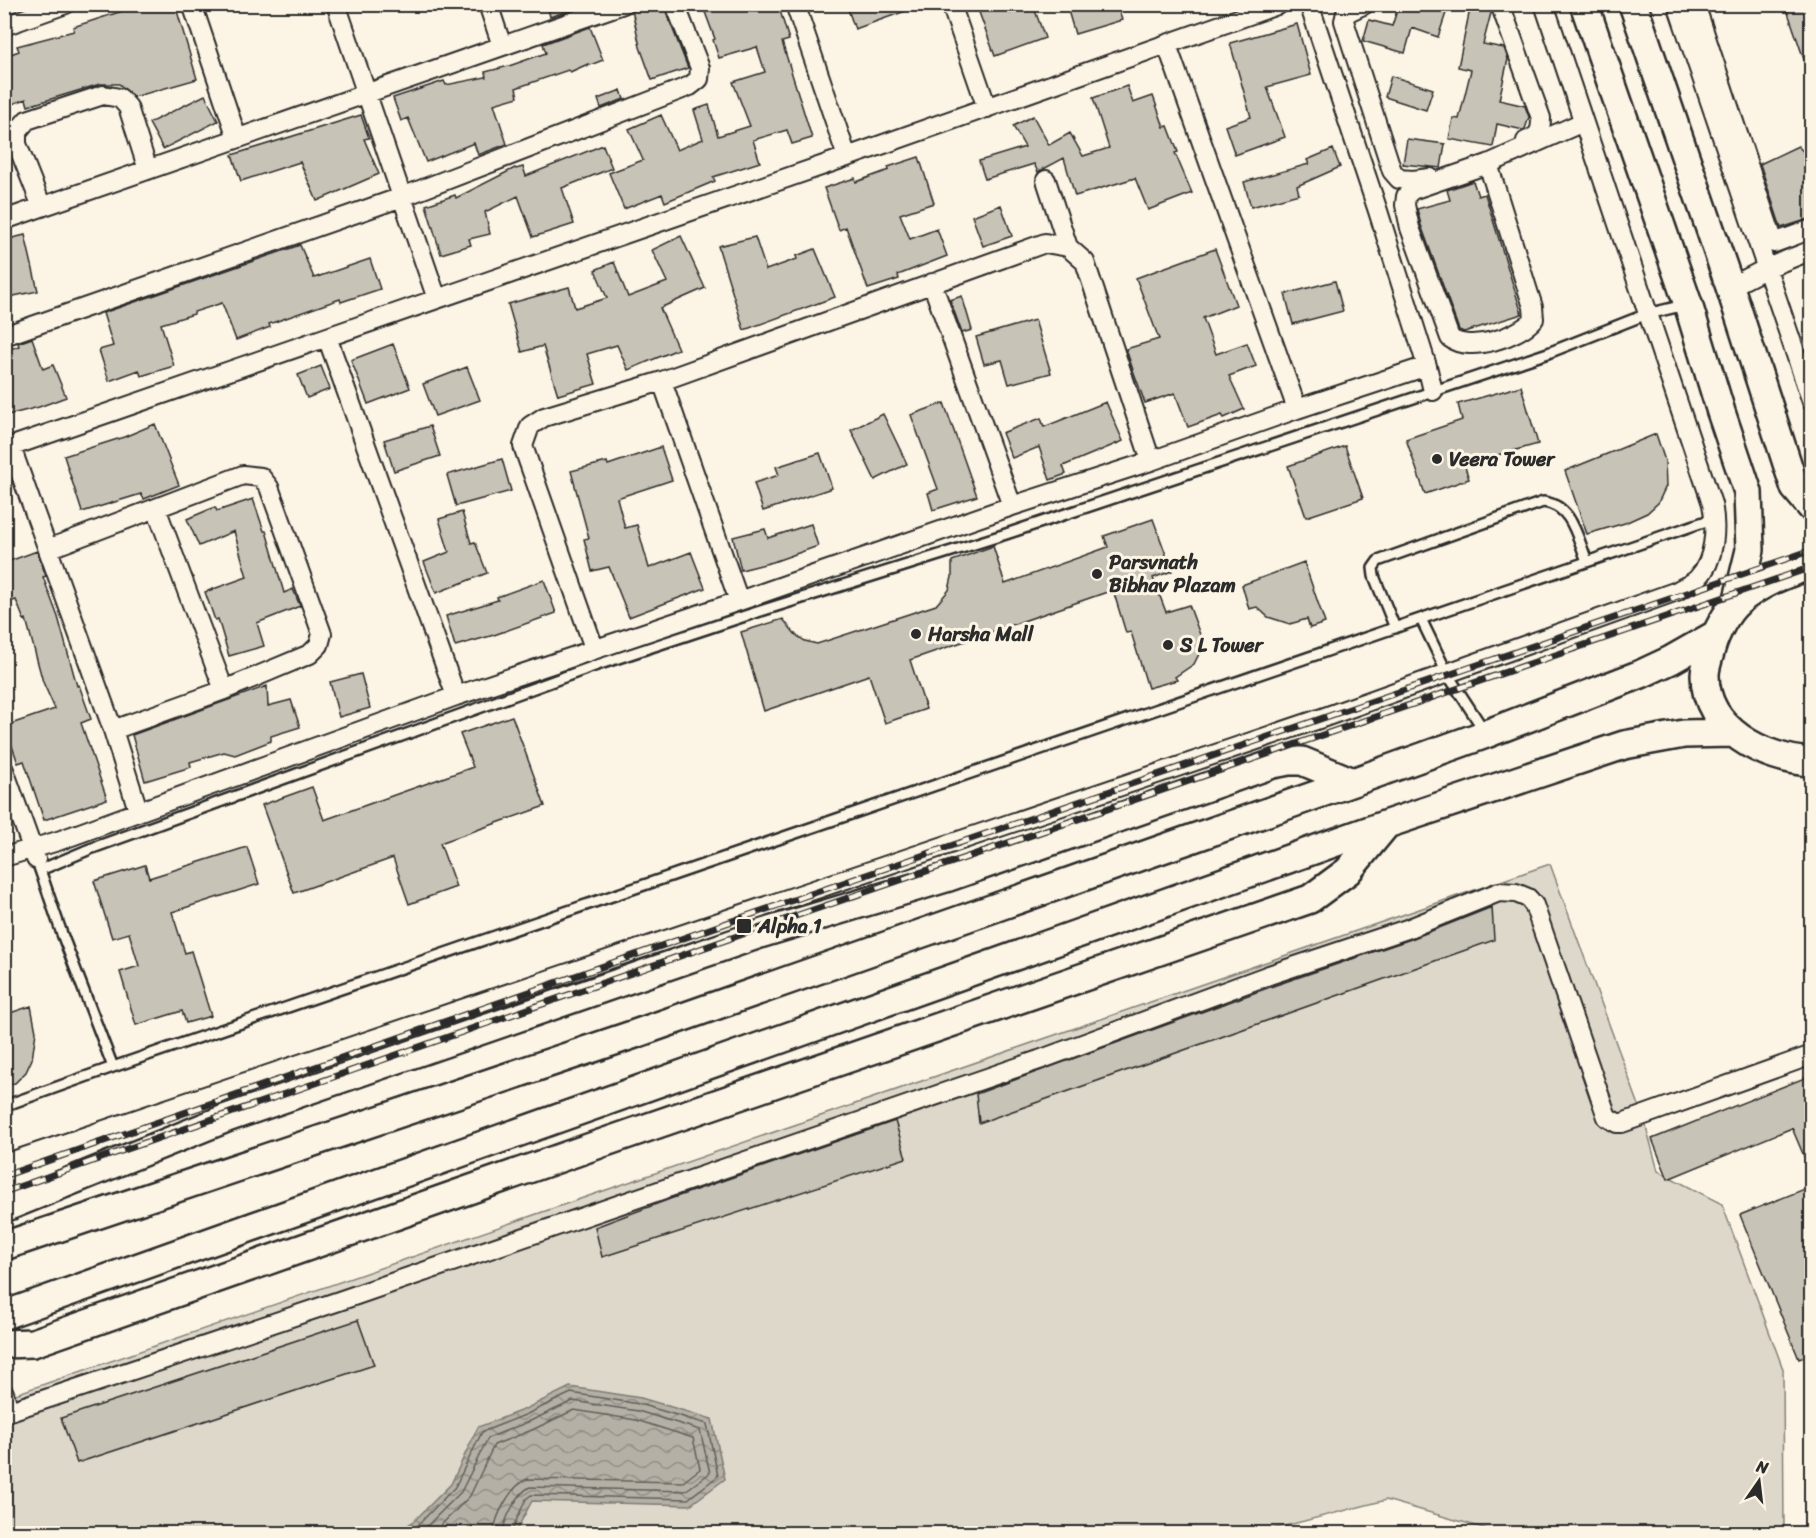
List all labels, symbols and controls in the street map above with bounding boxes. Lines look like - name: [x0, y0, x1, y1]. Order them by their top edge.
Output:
- place label: Veera Tower: [1449, 442, 1556, 477]
- marker: Veera Tower: [1430, 452, 1444, 466]
- place label: Parsvnath Bibhav Plazam: [1109, 545, 1236, 603]
- marker: Parsvnath Bibhav Plazam: [1090, 567, 1104, 581]
- place label: Harsha Mall: [927, 617, 1034, 652]
- marker: Harsha Mall: [909, 627, 923, 641]
- place label: S L Tower: [1179, 628, 1265, 663]
- marker: S L Tower: [1161, 638, 1175, 652]
- place label: Alpha 1: [757, 909, 822, 944]
- marker: Alpha 1: [735, 917, 753, 935]
- north arrow: [1729, 1451, 1789, 1511]
- text: N: [1753, 1451, 1772, 1483]

